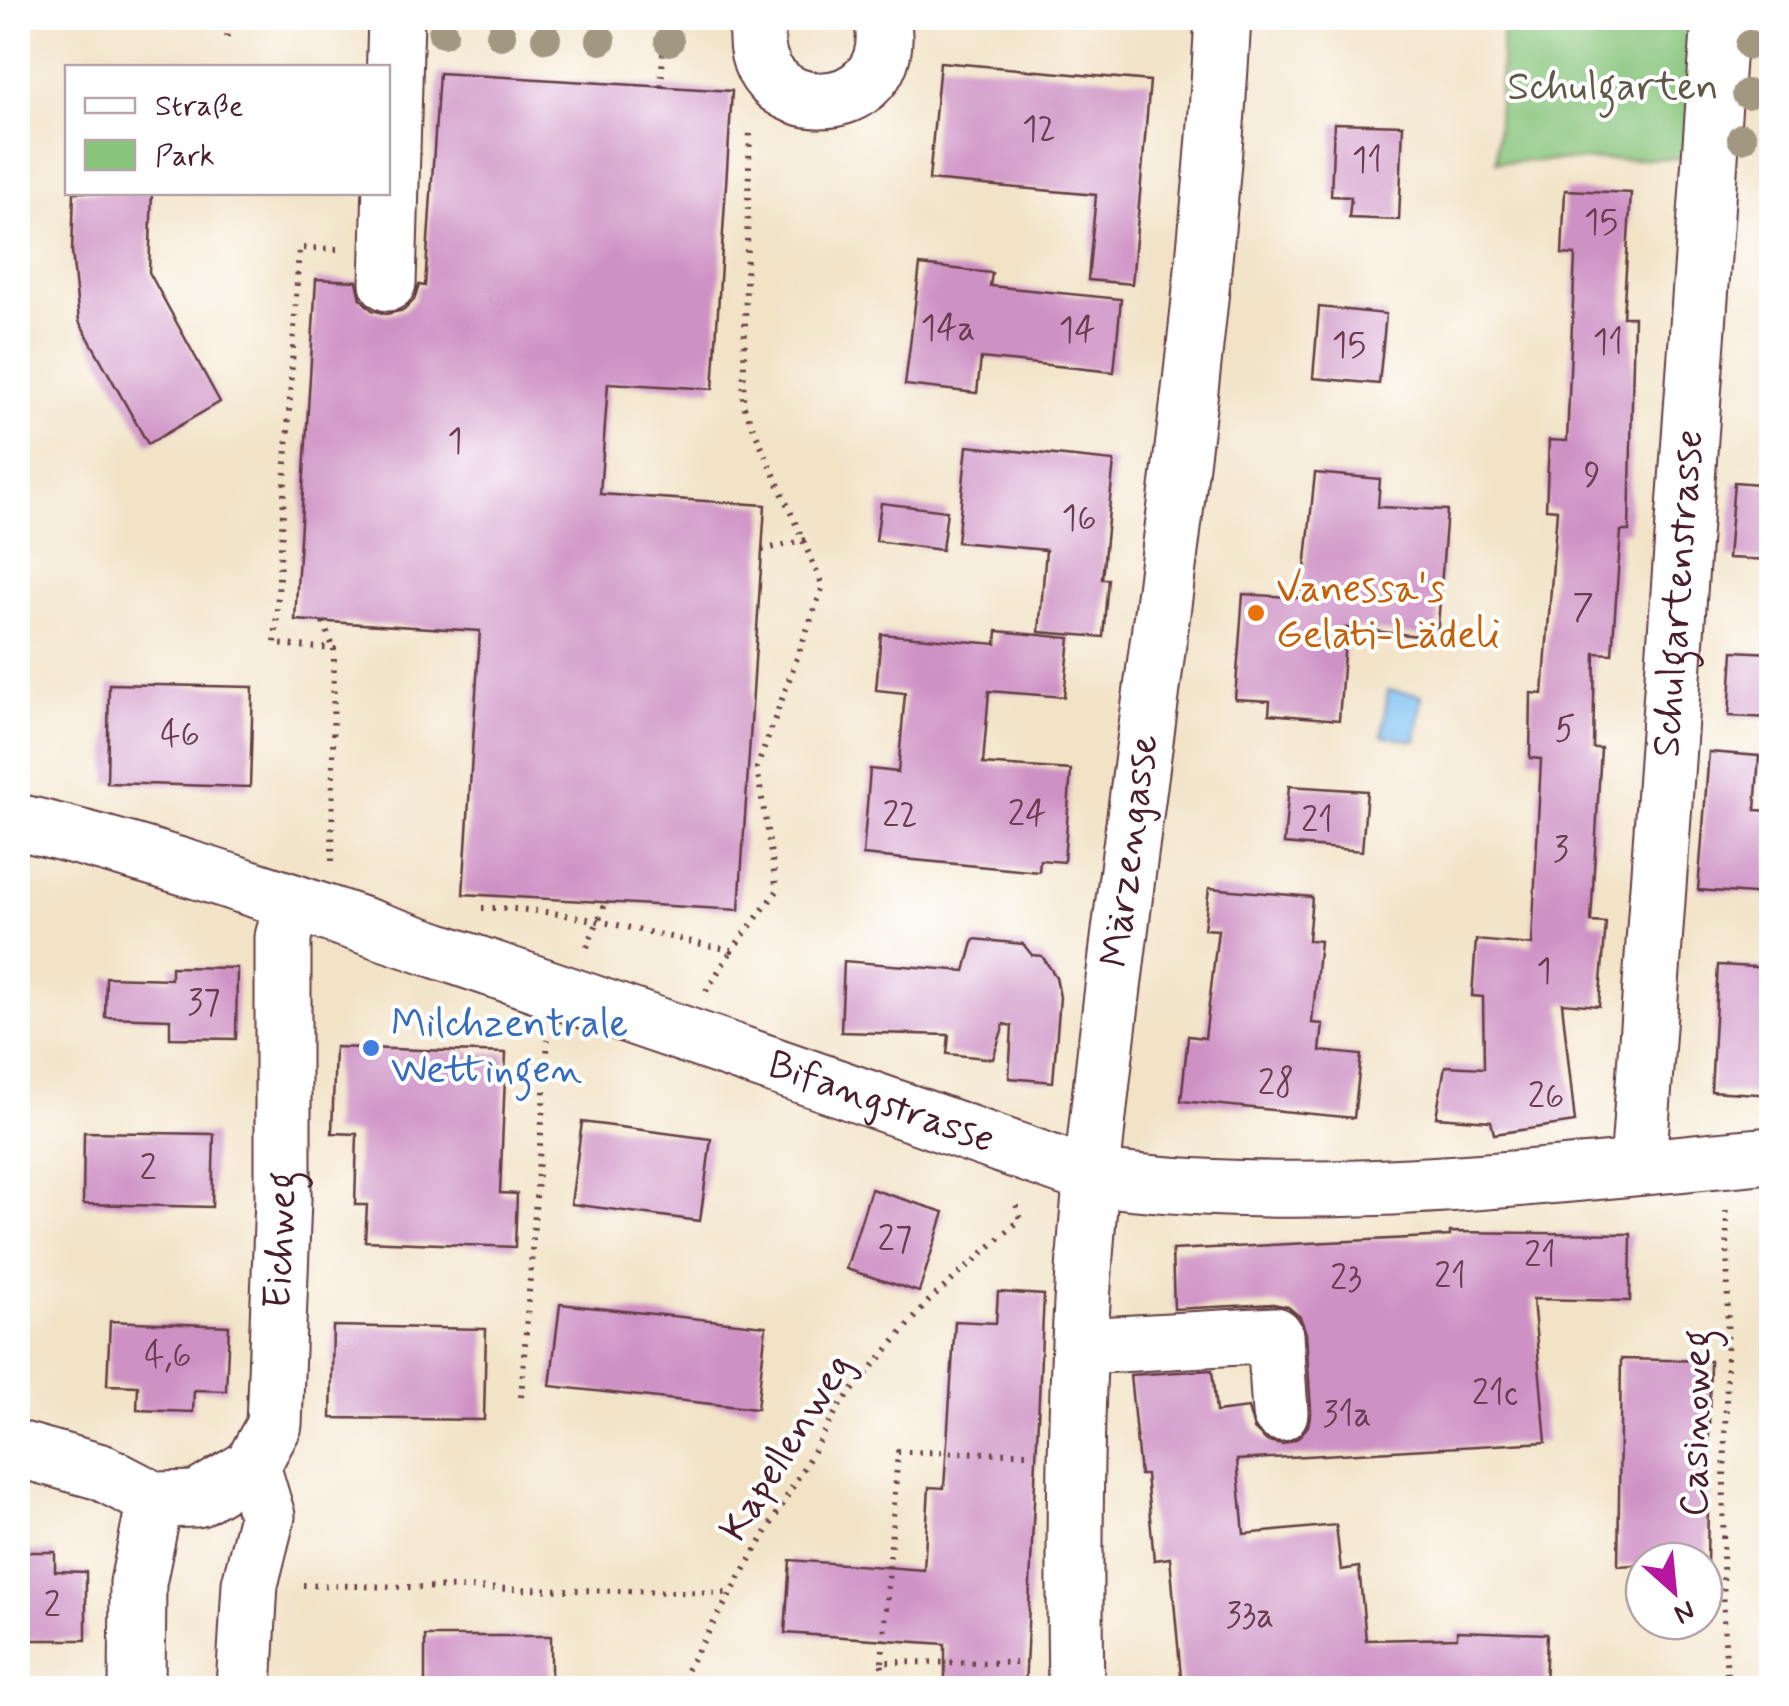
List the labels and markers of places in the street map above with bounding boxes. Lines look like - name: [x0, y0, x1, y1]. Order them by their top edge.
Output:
- place label: Vanessa's Gelati-Lädeli: [1276, 564, 1500, 662]
- marker: Vanessa's Gelati-Lädeli: [1245, 602, 1267, 624]
- place label: Milchzentrale Wettingen: [391, 999, 628, 1101]
- marker: Milchzentrale Wettingen: [360, 1037, 382, 1059]

